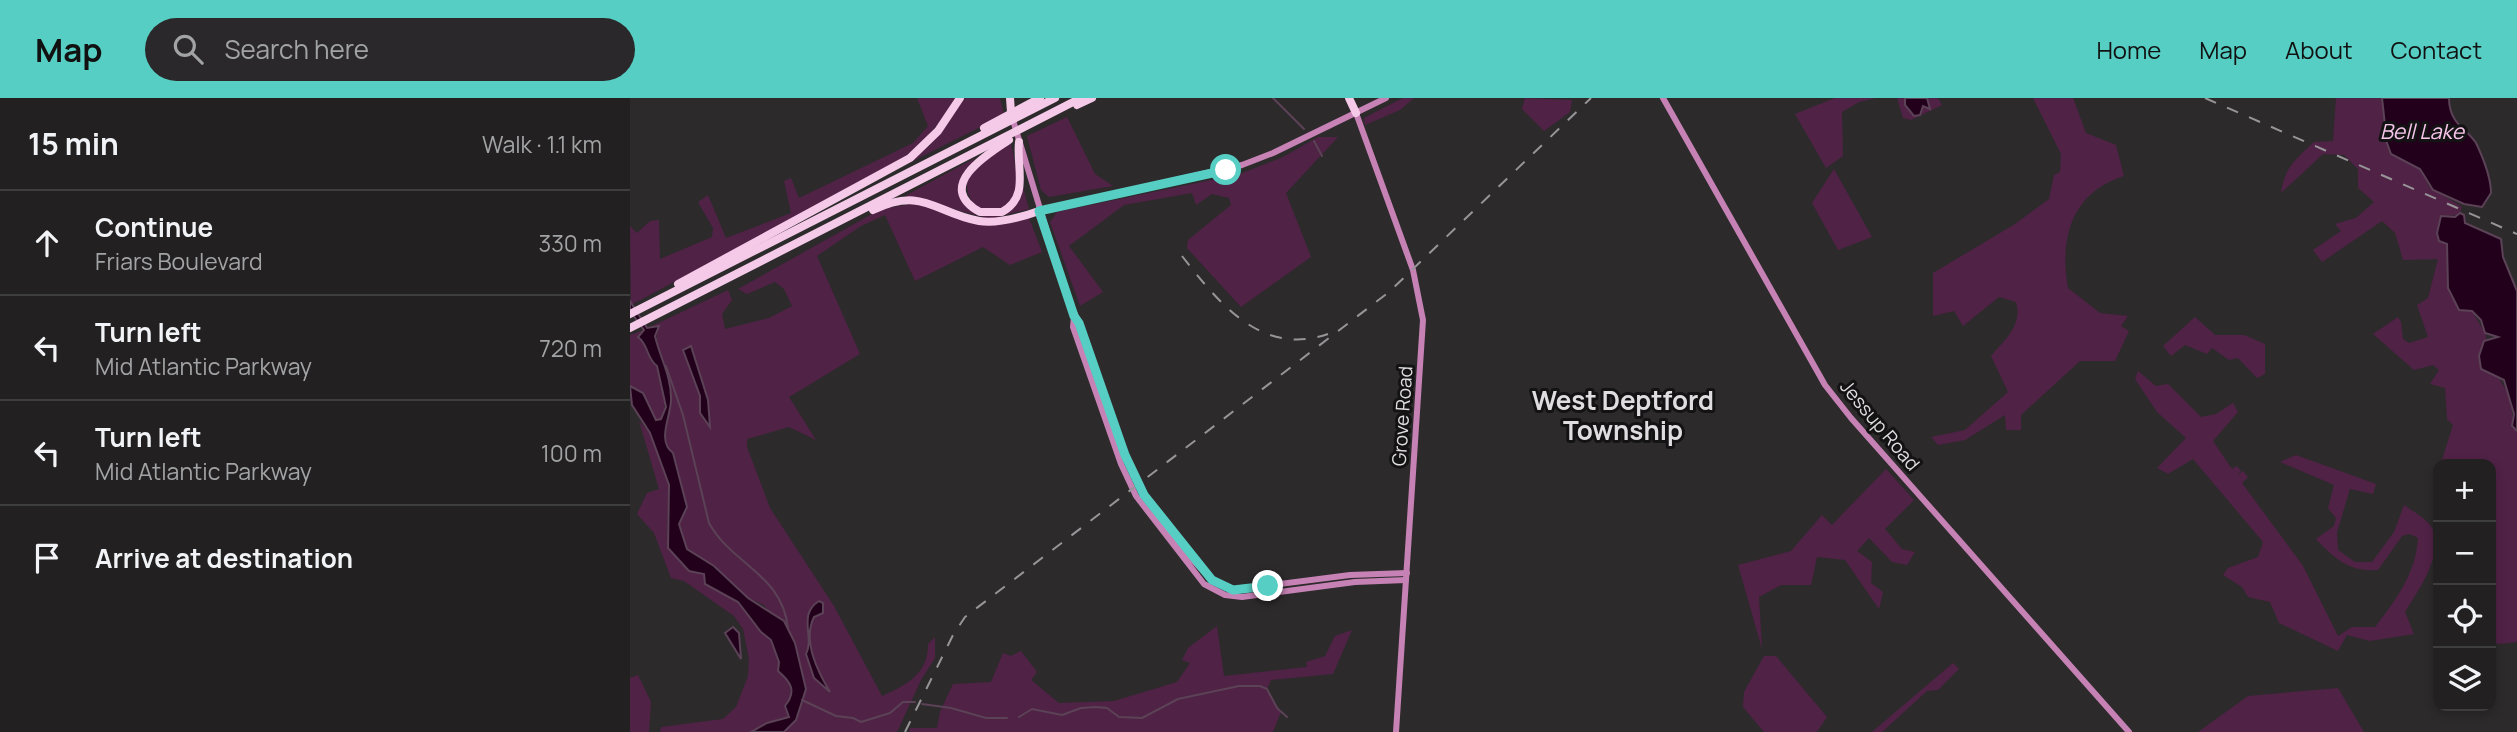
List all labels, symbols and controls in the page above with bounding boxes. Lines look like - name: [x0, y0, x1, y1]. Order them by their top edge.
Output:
- search box: [145, 18, 635, 81]
- text: Map: [35, 27, 103, 72]
- icon: search: [169, 30, 207, 68]
- text: Search here: [225, 31, 369, 67]
- text: Home: [2096, 33, 2161, 66]
- text: Map: [2199, 33, 2247, 66]
- text: About: [2285, 33, 2353, 66]
- text: Contact: [2391, 33, 2482, 66]
- water label: Bell Lake: [2380, 117, 2466, 145]
- text: 15 min: [28, 123, 119, 164]
- text: Walk · 1.1 km: [482, 128, 602, 160]
- route start: [1210, 154, 1241, 185]
- text: Continue: [95, 209, 213, 245]
- icon: ahead: [28, 224, 66, 262]
- text: 330 m: [538, 227, 602, 259]
- text: Friars Boulevard: [95, 245, 263, 277]
- text: Turn left: [95, 314, 202, 350]
- icon: left: [28, 329, 66, 367]
- text: 720 m: [539, 332, 602, 364]
- text: Mid Atlantic Parkway: [95, 350, 312, 382]
- street label: Grove Road: [1386, 365, 1418, 467]
- street label: Jessup Road: [1834, 374, 1926, 476]
- district label: West Deptford Township: [1532, 382, 1714, 448]
- text: Turn left: [95, 419, 202, 455]
- icon: left: [28, 434, 66, 472]
- text: 100 m: [541, 437, 602, 469]
- text: Mid Atlantic Parkway: [95, 455, 312, 487]
- map controls: [2433, 459, 2496, 711]
- button: +: [2433, 459, 2496, 522]
- button: −: [2433, 522, 2496, 585]
- icon: arrive: [28, 539, 66, 577]
- text: Arrive at destination: [95, 540, 353, 576]
- route end: [1252, 570, 1283, 601]
- button: locate: [2433, 585, 2496, 648]
- button: layers: [2433, 648, 2496, 711]

